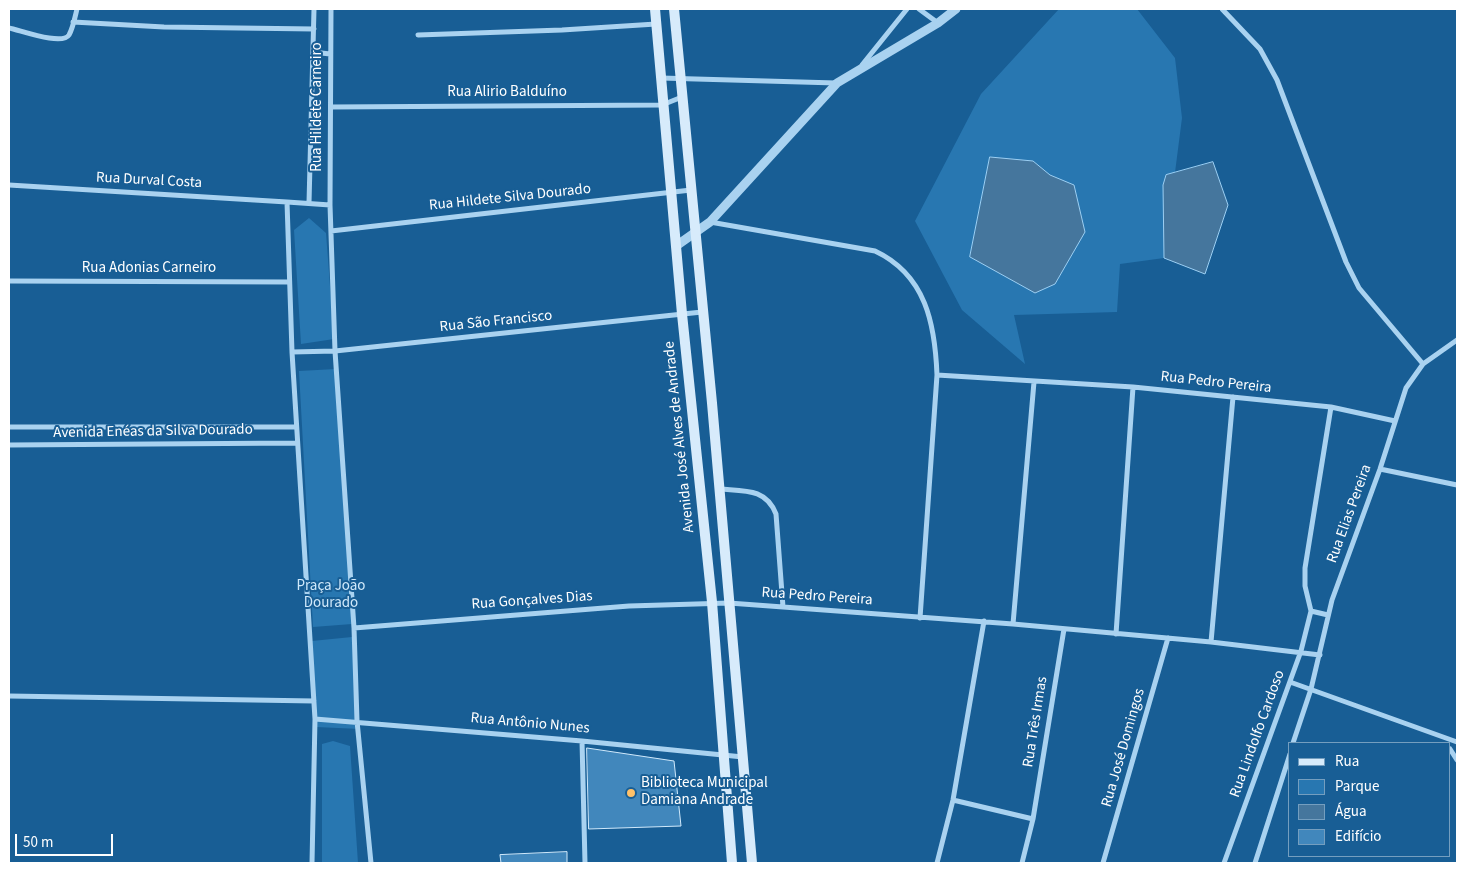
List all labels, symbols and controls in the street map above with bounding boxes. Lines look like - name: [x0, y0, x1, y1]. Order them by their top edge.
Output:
- street label: Rua Hildete Carneiro: [309, 42, 327, 172]
- street label: Rua Alirio Balduíno: [447, 84, 567, 102]
- street label: Rua Durval Costa: [95, 169, 203, 193]
- street label: Rua Hildete Silva Dourado: [428, 181, 592, 215]
- street label: Rua Adonias Carneiro: [82, 260, 216, 278]
- street label: Rua São Francisco: [439, 307, 553, 337]
- street label: Avenida José Alves de Andrade: [661, 340, 699, 534]
- street label: Rua Pedro Pereira: [1160, 368, 1272, 398]
- street label: Avenida Enéas da Silva Dourado: [53, 421, 253, 443]
- street label: Rua Elias Pereira: [1324, 462, 1376, 566]
- park label: Praça João Dourado: [297, 578, 365, 613]
- street label: Rua Pedro Pereira: [761, 584, 873, 610]
- street label: Rua Gonçalves Dias: [471, 588, 593, 614]
- street label: Rua Lindolfo Cardoso: [1227, 668, 1289, 800]
- street label: Rua Três Irmas: [1020, 675, 1052, 769]
- street label: Rua José Domingos: [1098, 687, 1150, 809]
- street label: Rua Antônio Nunes: [470, 710, 590, 738]
- legend: [1288, 742, 1451, 857]
- text: Rua: [1335, 751, 1359, 772]
- place label: Biblioteca Municipal Damiana Andrade: [641, 775, 768, 810]
- text: Parque: [1335, 776, 1379, 797]
- marker: Biblioteca Municipal Damiana Andrade: [625, 787, 637, 799]
- text: Água: [1335, 801, 1366, 822]
- scale bar: [18, 824, 115, 856]
- text: Edifício: [1335, 826, 1382, 847]
- text: 50 m: [23, 832, 53, 853]

